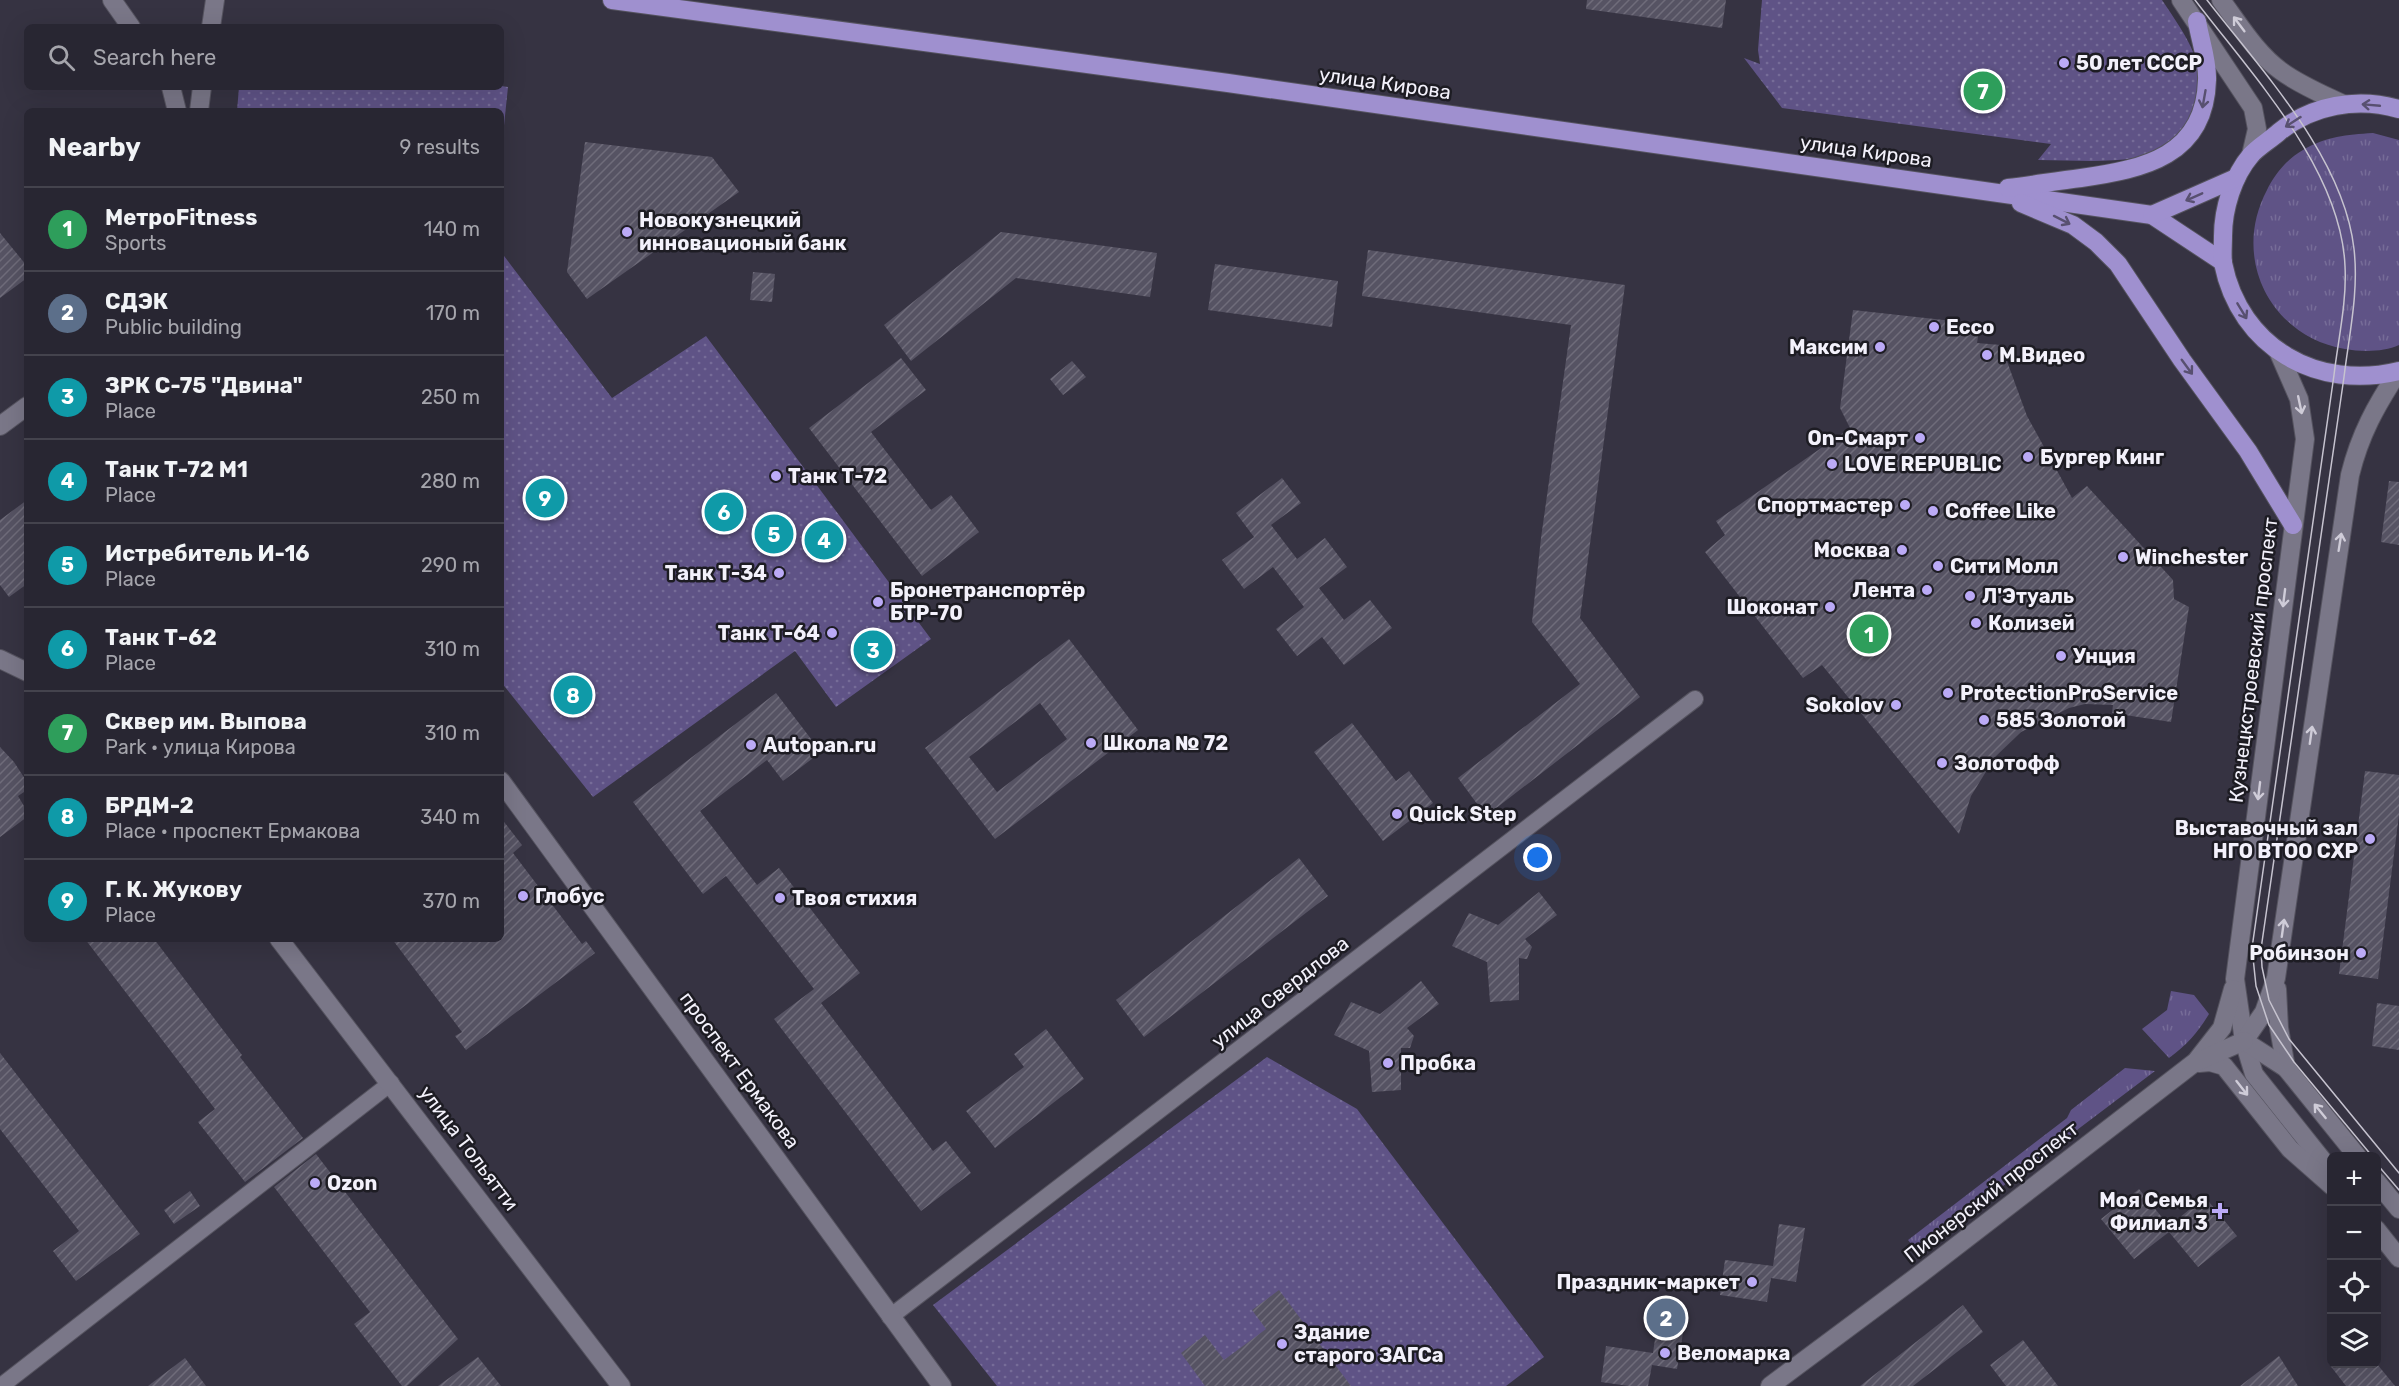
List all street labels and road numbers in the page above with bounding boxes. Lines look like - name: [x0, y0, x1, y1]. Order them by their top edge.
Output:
- street label: улица Кирова: [1317, 62, 1453, 104]
- street label: улица Кирова: [1798, 130, 1934, 172]
- street label: Кузнецкстроевский проспект: [2224, 516, 2282, 804]
- street label: улица Свердлова: [1207, 931, 1353, 1053]
- street label: проспект Ермакова: [675, 987, 805, 1153]
- street label: улица Тольятти: [414, 1081, 524, 1215]
- street label: Пионерский проспект: [1899, 1116, 2083, 1268]

